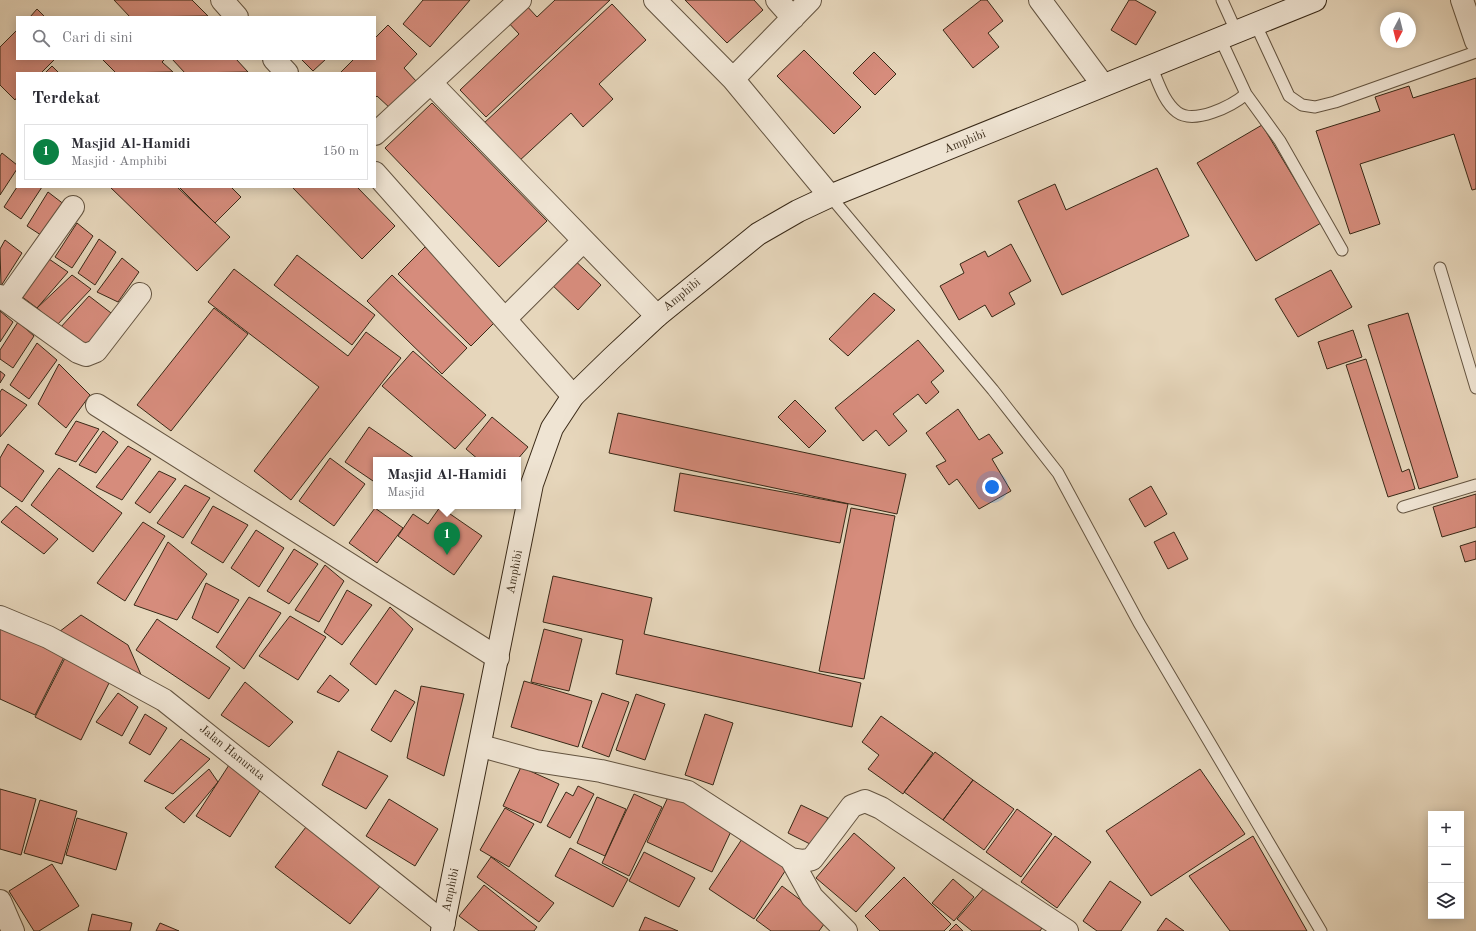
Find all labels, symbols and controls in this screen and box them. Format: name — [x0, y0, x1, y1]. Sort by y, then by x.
north arrow — [1380, 12, 1416, 48]
search box — [16, 16, 376, 60]
icon: search — [30, 27, 52, 49]
text: Cari di sini — [62, 31, 133, 46]
text: Terdekat — [32, 90, 100, 107]
street label: Amphibi — [942, 128, 988, 156]
text: Masjid Al-Hamidi — [71, 137, 190, 152]
text: 1 — [42, 145, 50, 158]
text: 150 m — [322, 145, 359, 158]
text: Masjid · Amphibi — [71, 155, 167, 168]
street label: Amphibi — [661, 276, 703, 314]
popup — [373, 457, 521, 509]
text: Masjid Al-Hamidi — [387, 468, 507, 483]
your location — [982, 477, 1002, 497]
text: Masjid — [387, 486, 425, 499]
pin: 1 — [434, 522, 460, 555]
street label: Amphibi — [505, 549, 525, 595]
street label: Jalan Hanurata — [197, 723, 267, 783]
map controls — [1428, 811, 1464, 919]
button: + — [1428, 811, 1464, 847]
button: − — [1428, 847, 1464, 883]
street label: Amphibi — [441, 867, 461, 913]
button: layers — [1428, 883, 1464, 919]

